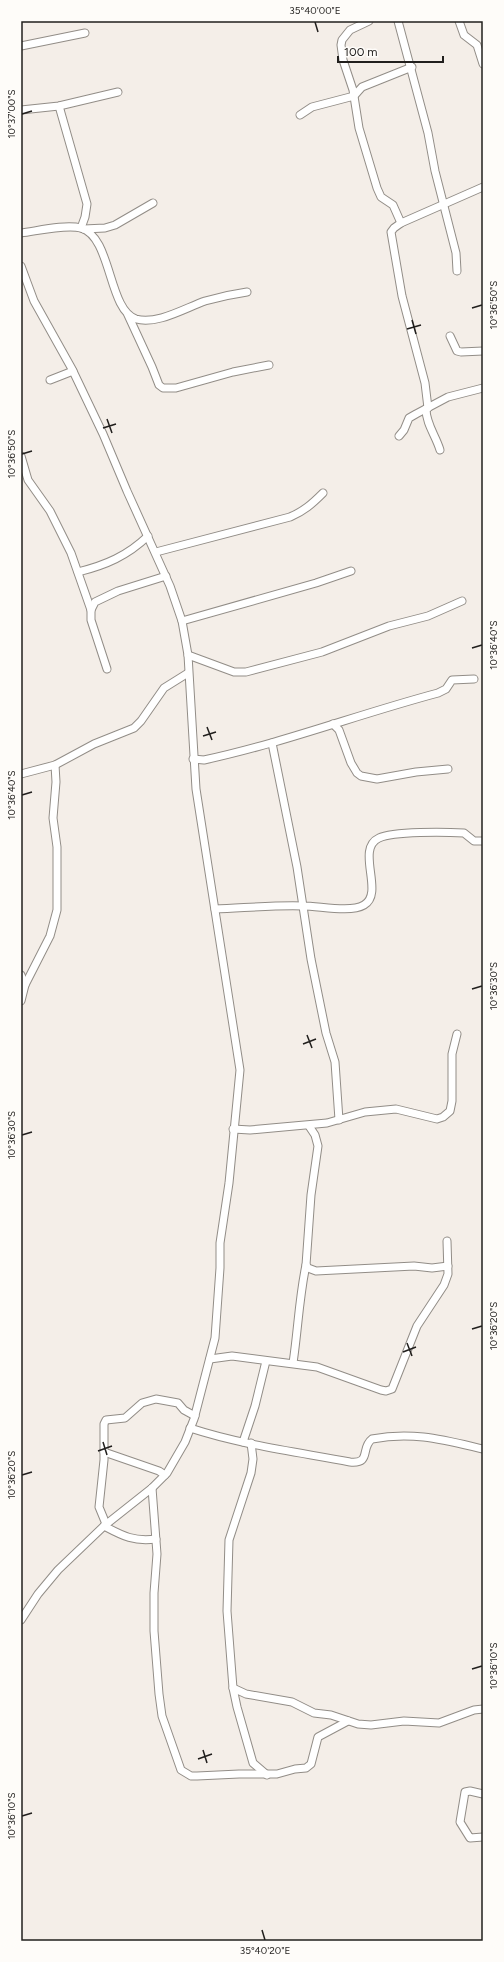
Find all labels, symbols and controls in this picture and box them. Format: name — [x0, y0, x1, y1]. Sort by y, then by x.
text: 35°40'00"E — [289, 4, 341, 17]
scale bar — [338, 38, 443, 64]
text: 100 m — [344, 45, 378, 59]
text: 10°37'00"S — [5, 89, 18, 139]
text: 10°36'50"S — [487, 281, 500, 329]
text: 10°36'50"S — [5, 430, 18, 478]
text: 10°36'40"S — [487, 620, 500, 670]
text: 10°36'40"S — [5, 770, 18, 820]
text: 10°36'30"S — [487, 962, 500, 1010]
text: 10°36'30"S — [5, 1111, 18, 1159]
text: 10°36'20"S — [487, 1302, 500, 1350]
text: 10°36'20"S — [5, 1451, 18, 1499]
text: 10°36'10"S — [487, 1642, 500, 1690]
text: 10°36'10"S — [5, 1792, 18, 1840]
text: 35°40'20"E — [240, 1944, 290, 1957]

